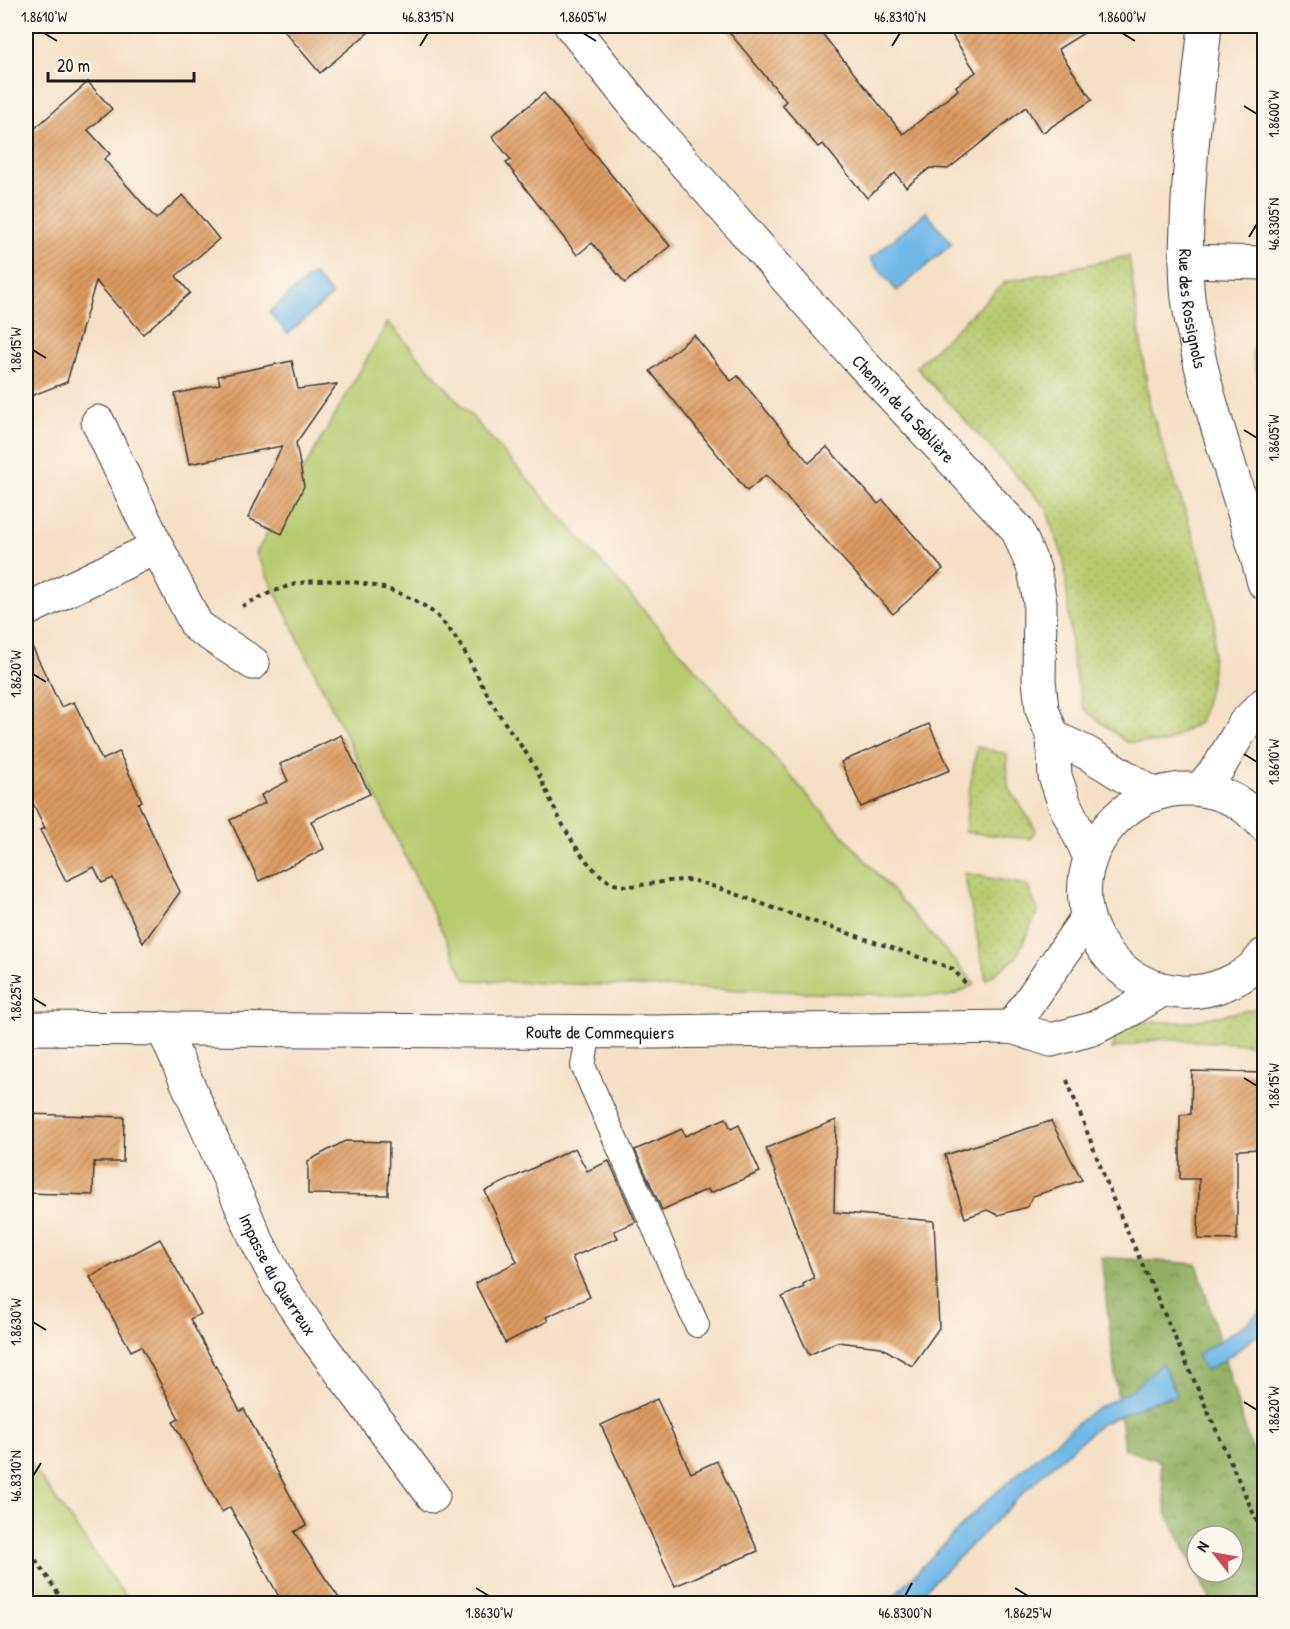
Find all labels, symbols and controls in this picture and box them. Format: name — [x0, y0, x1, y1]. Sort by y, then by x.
text: 1.8610°W — [21, 6, 68, 27]
text: 46.8315°N — [402, 6, 454, 27]
text: 1.8605°W — [560, 6, 607, 27]
text: 46.8310°N — [874, 6, 926, 27]
text: 1.8600°W — [1098, 6, 1146, 27]
scale bar — [48, 45, 194, 83]
text: 20 m — [57, 53, 90, 78]
text: 1.8600°W — [1263, 90, 1284, 138]
text: 46.8305°N — [1263, 198, 1284, 250]
street label: Rue des Rossignols — [1173, 249, 1214, 371]
text: 1.8615°W — [5, 326, 26, 373]
street label: Chemin de la Sablière — [847, 348, 961, 468]
text: 1.8605°W — [1263, 414, 1284, 461]
text: 1.8620°W — [5, 649, 26, 698]
text: 1.8610°W — [1263, 738, 1284, 785]
text: 1.8625°W — [5, 974, 26, 1022]
street label: Route de Commequiers — [526, 1019, 674, 1045]
text: 1.8615°W — [1263, 1062, 1284, 1109]
street label: Impasse du Querreux — [234, 1209, 323, 1340]
text: 1.8630°W — [5, 1298, 26, 1346]
text: 1.8620°W — [1263, 1385, 1284, 1434]
text: 46.8310°N — [5, 1450, 26, 1502]
north arrow — [1185, 1524, 1245, 1584]
text: N — [1191, 1537, 1214, 1556]
text: 1.8630°W — [465, 1602, 513, 1623]
text: 46.8300°N — [879, 1602, 931, 1623]
text: 1.8625°W — [1004, 1602, 1052, 1623]

